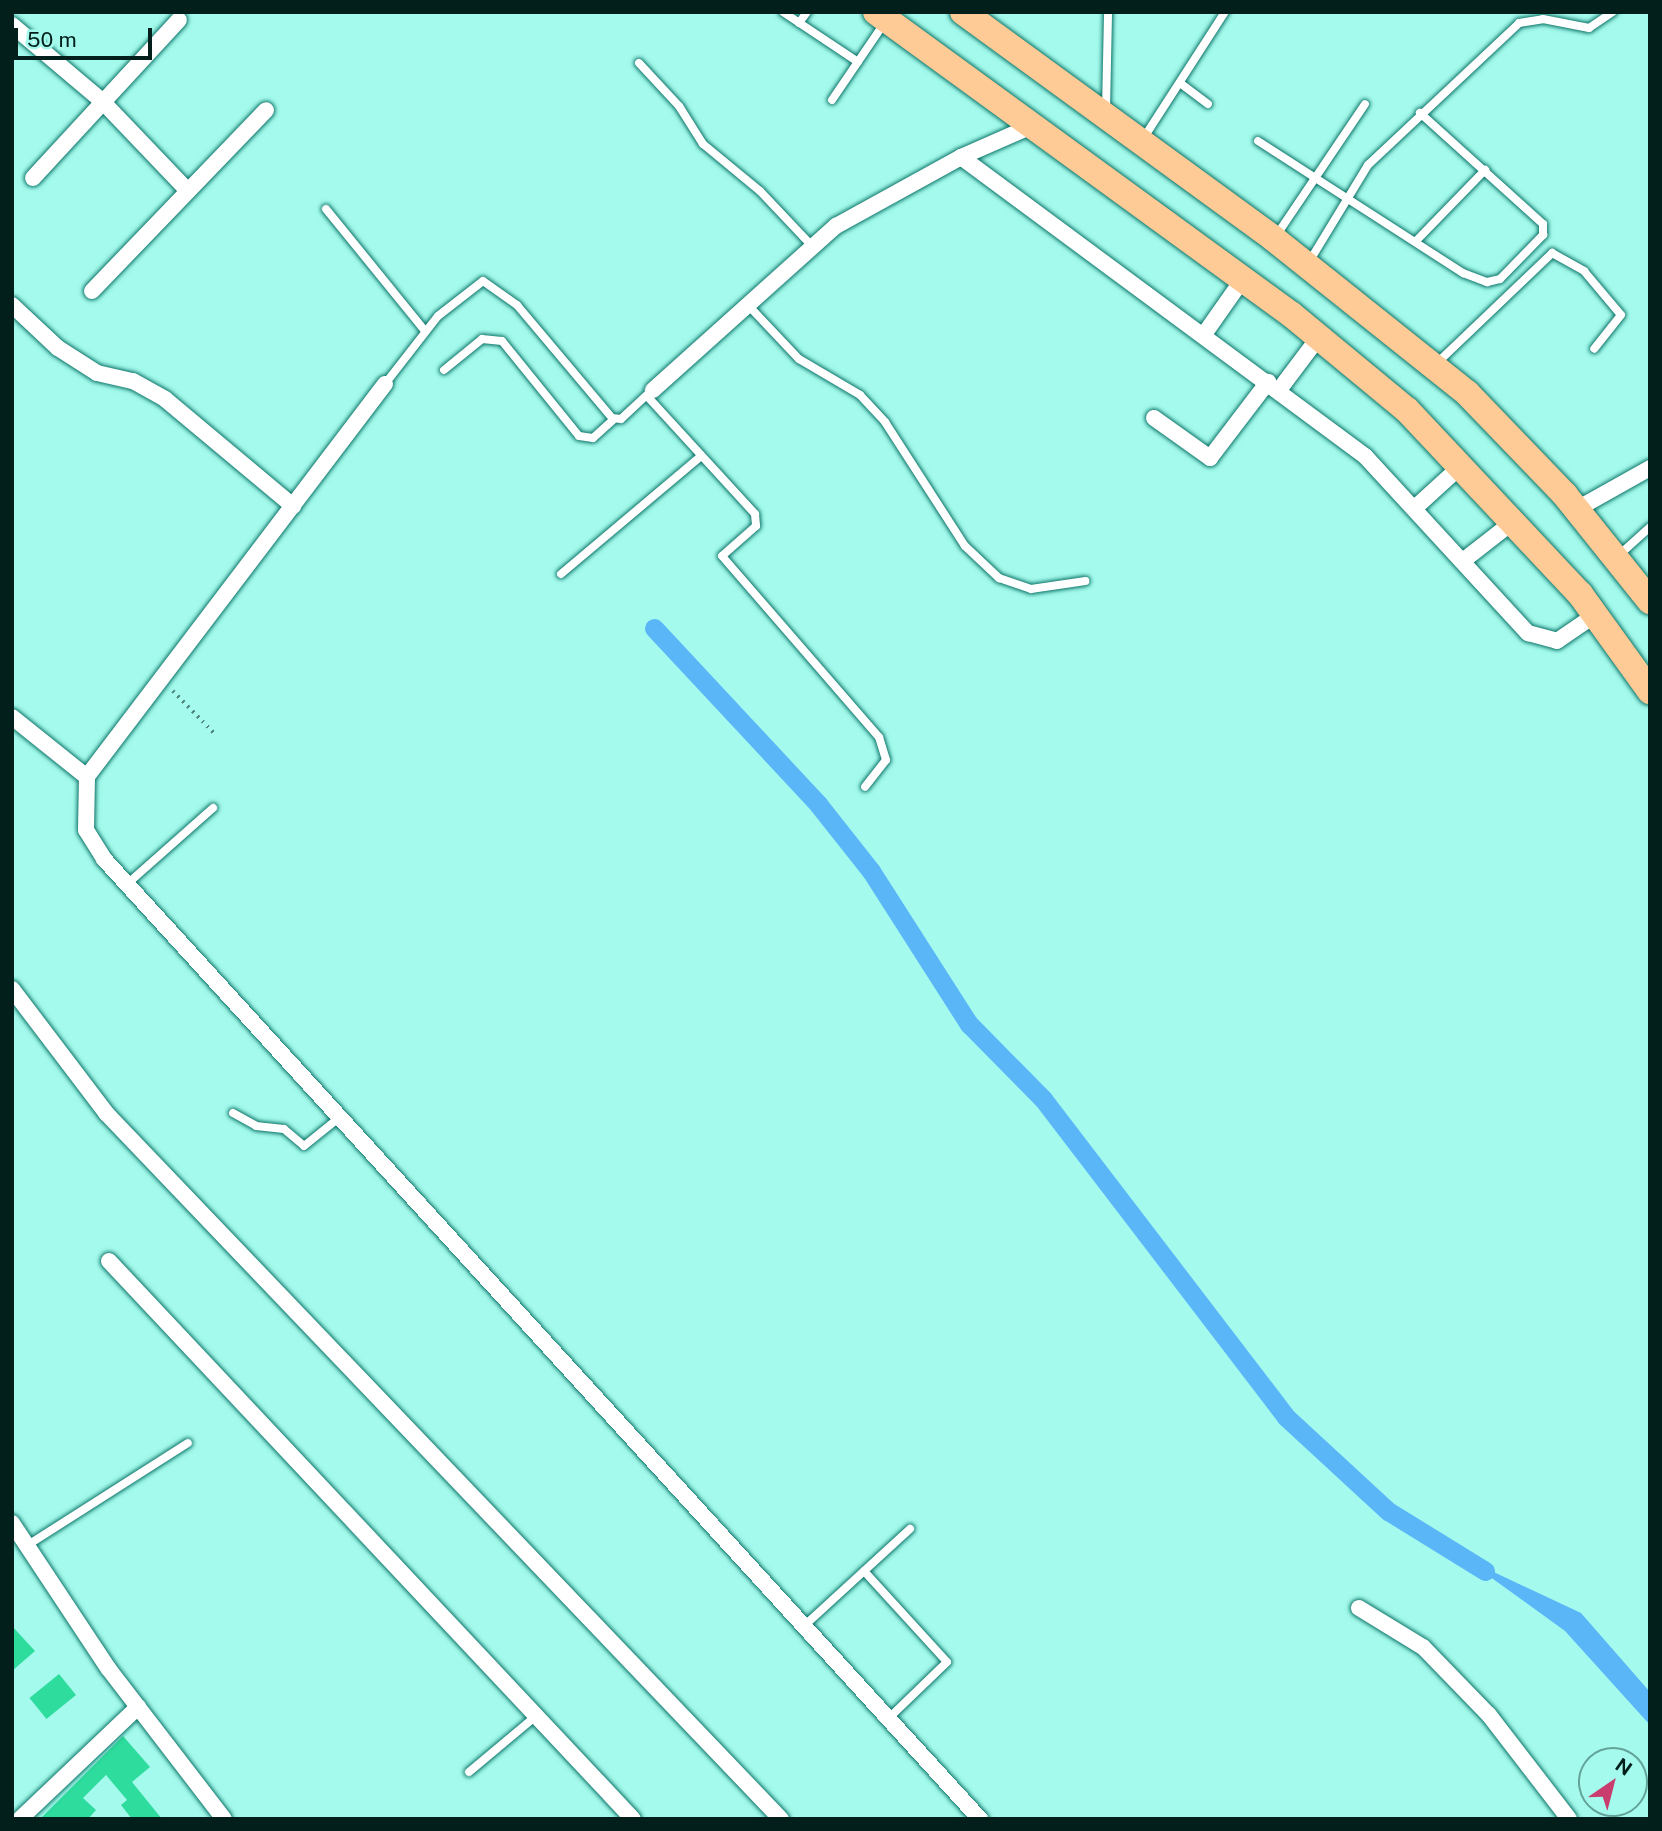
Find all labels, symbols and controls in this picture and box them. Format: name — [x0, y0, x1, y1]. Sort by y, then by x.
scale bar — [18, 14, 156, 58]
text: 50 m — [27, 27, 77, 52]
north arrow — [1578, 1747, 1648, 1817]
text: N — [1611, 1753, 1636, 1780]

